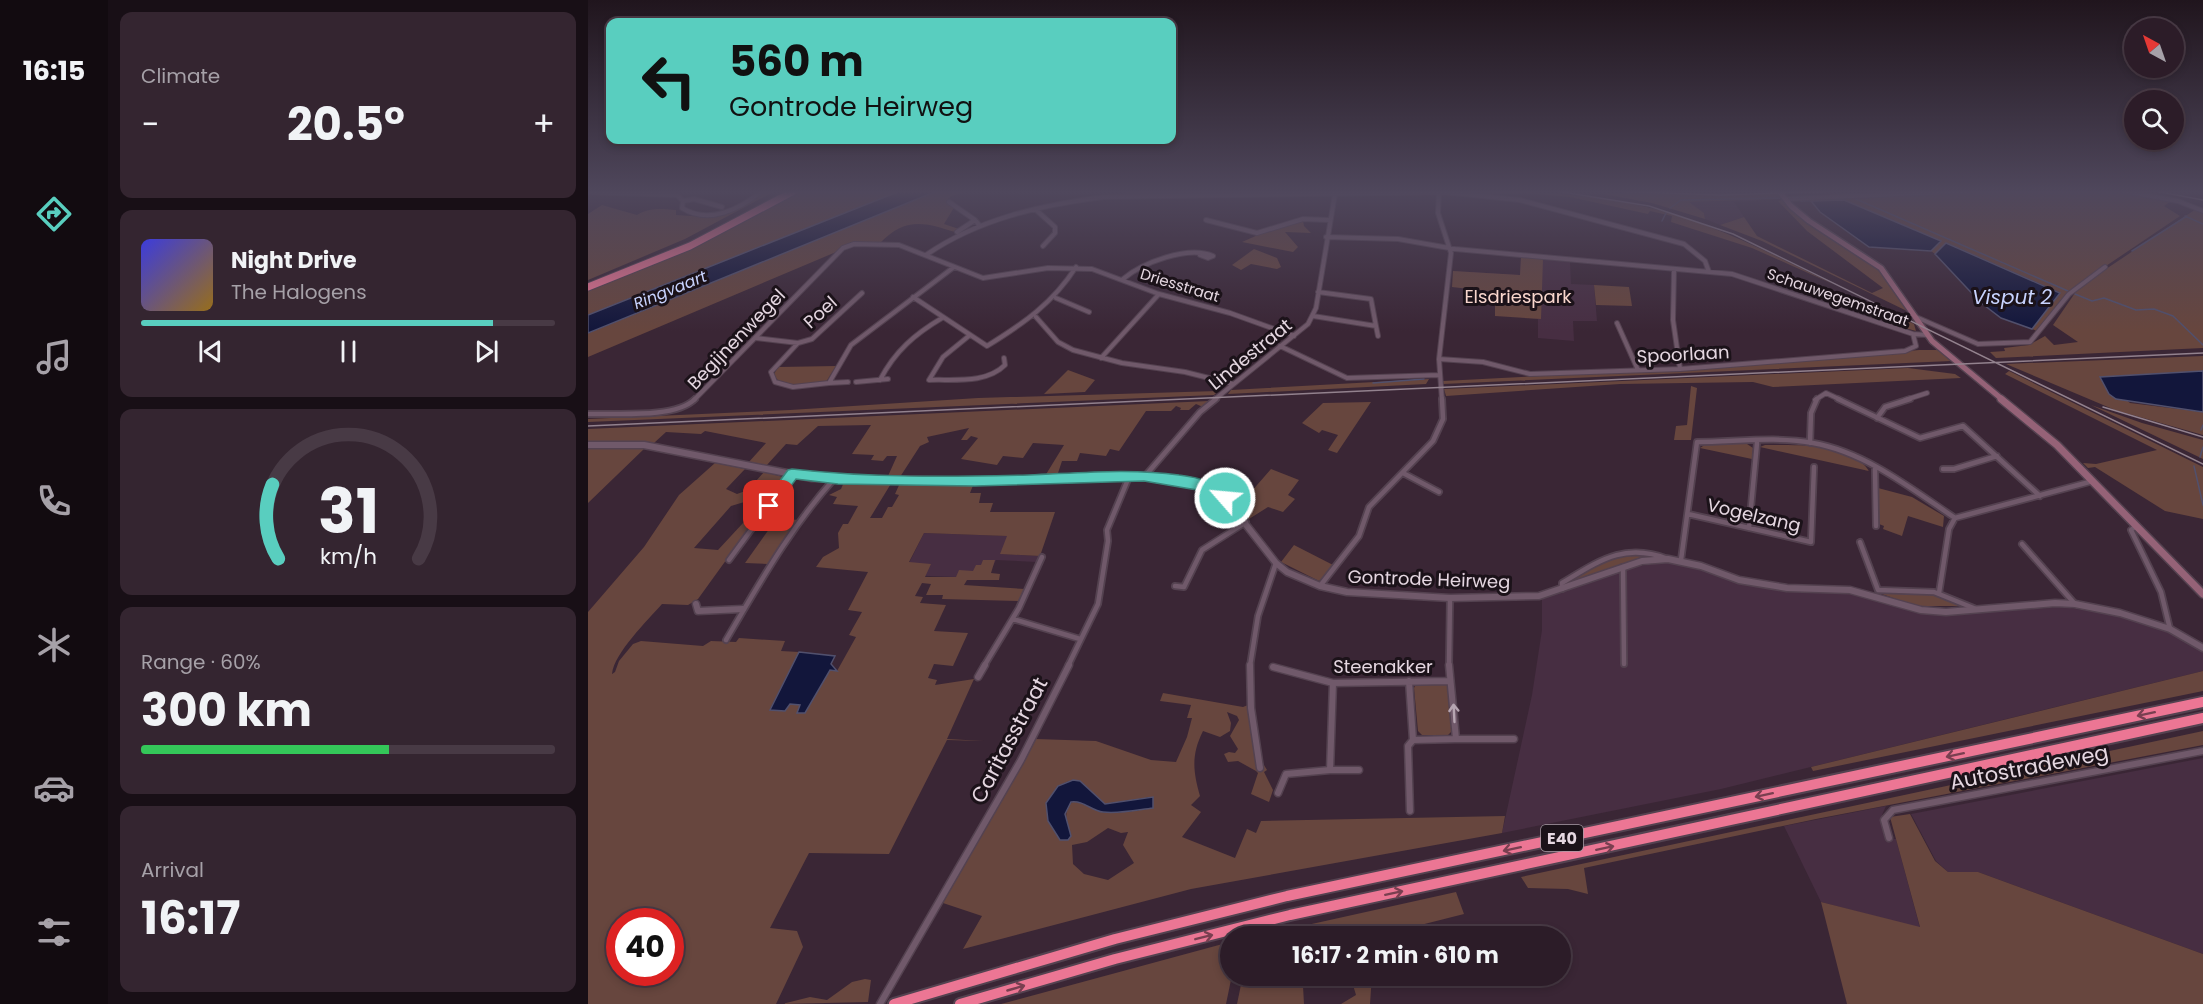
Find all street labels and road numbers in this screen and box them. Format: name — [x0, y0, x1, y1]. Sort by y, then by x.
street label: Driesstraat — [1138, 263, 1222, 307]
street label: Schauwegemstraat — [1764, 263, 1912, 331]
street label: Begijnenwegel — [681, 283, 791, 395]
street label: Poel — [798, 290, 842, 334]
street label: Lindestraat — [1203, 313, 1297, 395]
street label: Spoorlaan — [1636, 339, 1730, 369]
street label: Vogelzang — [1705, 492, 1803, 538]
street label: Gontrode Heirweg — [1347, 564, 1511, 594]
street label: Steenakker — [1333, 654, 1433, 679]
street label: Caritasstraat — [964, 672, 1054, 808]
street label: Autostradeweg — [1947, 737, 2111, 797]
road number: E40 — [1541, 825, 1583, 851]

